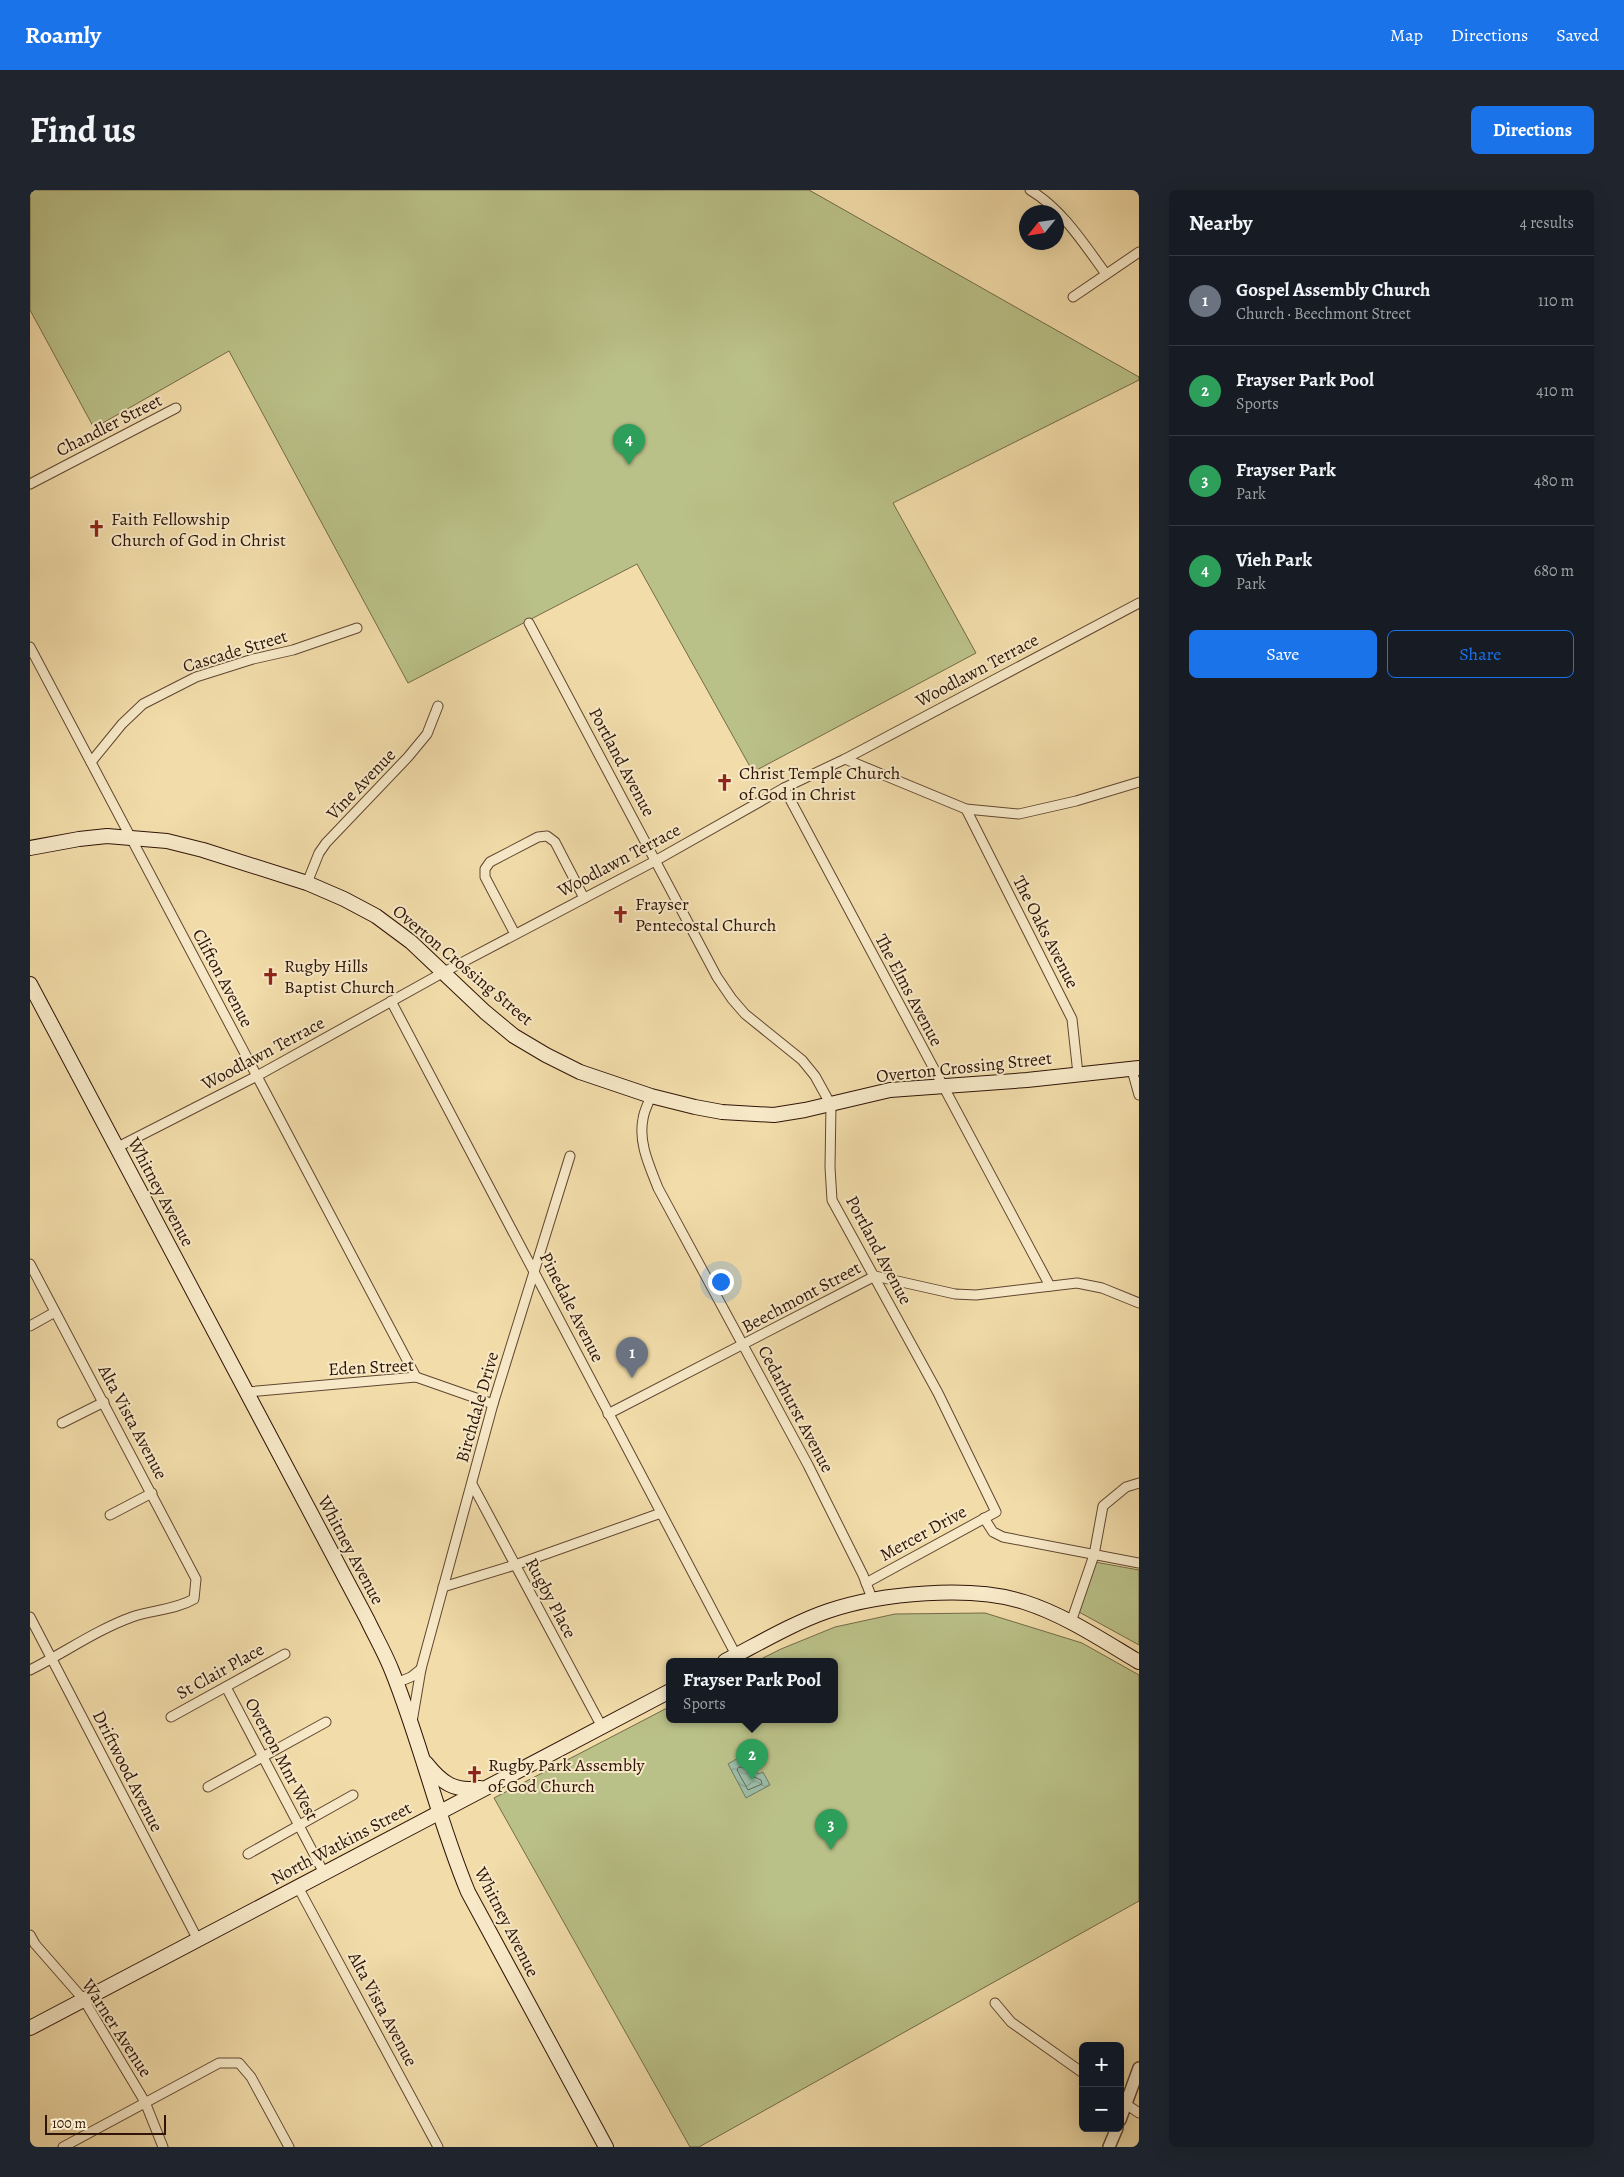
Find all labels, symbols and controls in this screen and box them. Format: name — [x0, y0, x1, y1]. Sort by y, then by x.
text: Roamly — [25, 19, 101, 51]
text: Map — [1390, 23, 1423, 47]
text: Directions — [1451, 23, 1528, 47]
text: Saved — [1556, 23, 1599, 47]
text: Find us — [30, 106, 136, 154]
button: Directions — [1471, 106, 1594, 154]
north arrow — [1019, 205, 1064, 250]
text: Nearby — [1189, 209, 1252, 237]
text: 4 results — [1520, 212, 1574, 234]
text: Gospel Assembly Church — [1236, 277, 1430, 303]
text: 1 — [1202, 290, 1208, 312]
text: 110 m — [1538, 290, 1574, 312]
text: Church · Beechmont Street — [1236, 303, 1411, 325]
text: Frayser Park Pool — [1236, 367, 1374, 393]
text: 2 — [1201, 380, 1209, 402]
text: 410 m — [1536, 380, 1574, 402]
street label: Chandler Street — [52, 388, 166, 462]
text: Sports — [1236, 393, 1279, 415]
pin: 4 — [613, 424, 645, 465]
text: Frayser Park — [1236, 457, 1336, 483]
text: 3 — [1202, 470, 1208, 492]
text: 480 m — [1534, 470, 1574, 492]
text: Park — [1236, 483, 1266, 505]
place label: Faith Fellowship Church of God in Christ — [111, 507, 286, 552]
church icon: Faith Fellowship Church of God in Christ — [87, 519, 107, 539]
text: Vieh Park — [1236, 547, 1312, 573]
text: 4 — [1201, 560, 1209, 582]
text: 680 m — [1534, 560, 1574, 582]
text: Park — [1236, 573, 1266, 595]
street label: Cascade Street — [180, 624, 290, 678]
street label: Woodlawn Terrace — [911, 628, 1043, 713]
button: Save — [1189, 630, 1377, 678]
button: Share — [1387, 630, 1574, 678]
street label: Portland Avenue — [583, 703, 661, 821]
street label: Vine Avenue — [320, 743, 401, 826]
place label: Christ Temple Church of God in Christ — [739, 761, 901, 806]
church icon: Christ Temple Church of God in Christ — [715, 773, 735, 793]
street label: Woodlawn Terrace — [553, 818, 685, 903]
street label: The Oaks Avenue — [1007, 871, 1085, 993]
place label: Frayser Pentecostal Church — [635, 892, 777, 937]
street label: Overton Crossing Street — [388, 899, 538, 1031]
church icon: Frayser Pentecostal Church — [611, 904, 631, 924]
street label: Clifton Avenue — [187, 924, 259, 1032]
street label: The Elms Avenue — [869, 930, 949, 1050]
place label: Rugby Hills Baptist Church — [284, 954, 395, 999]
church icon: Rugby Hills Baptist Church — [260, 966, 280, 986]
street label: Woodlawn Terrace — [197, 1011, 329, 1096]
street label: Overton Crossing Street — [875, 1046, 1053, 1088]
street label: Whitney Avenue — [122, 1132, 200, 1251]
street label: Portland Avenue — [840, 1191, 918, 1309]
street label: Pinedale Avenue — [534, 1248, 610, 1366]
street label: Beechmont Street — [737, 1256, 865, 1338]
your location — [708, 1269, 734, 1295]
pin: 1 — [616, 1337, 648, 1378]
street label: Cedarhurst Avenue — [752, 1341, 840, 1477]
street label: Birchdale Drive — [450, 1349, 504, 1465]
street label: Eden Street — [328, 1353, 414, 1381]
street label: Alta Vista Avenue — [92, 1360, 173, 1483]
street label: Whitney Avenue — [312, 1490, 390, 1609]
street label: Mercer Drive — [875, 1499, 971, 1567]
street label: Rugby Place — [520, 1554, 582, 1642]
street label: St Clair Place — [172, 1637, 268, 1705]
popup — [666, 1658, 838, 1723]
text: Frayser Park Pool — [683, 1667, 821, 1693]
street label: Overton Mnr West — [240, 1693, 324, 1825]
text: Sports — [683, 1693, 726, 1715]
street label: Driftwood Avenue — [87, 1706, 169, 1836]
pin: 2 — [736, 1739, 768, 1780]
place label: Rugby Park Assembly of God Church — [488, 1753, 646, 1798]
church icon: Rugby Park Assembly of God Church — [464, 1765, 484, 1785]
street label: North Watkins Street — [266, 1796, 416, 1890]
pin: 3 — [815, 1809, 847, 1850]
street label: Whitney Avenue — [469, 1862, 545, 1981]
street label: Alta Vista Avenue — [342, 1947, 423, 2070]
street label: Warner Avenue — [76, 1973, 158, 2082]
map controls — [1079, 2042, 1124, 2132]
button: + — [1079, 2042, 1124, 2087]
button: − — [1079, 2087, 1124, 2132]
scale bar — [45, 2112, 166, 2135]
text: 100 m — [52, 2114, 86, 2133]

